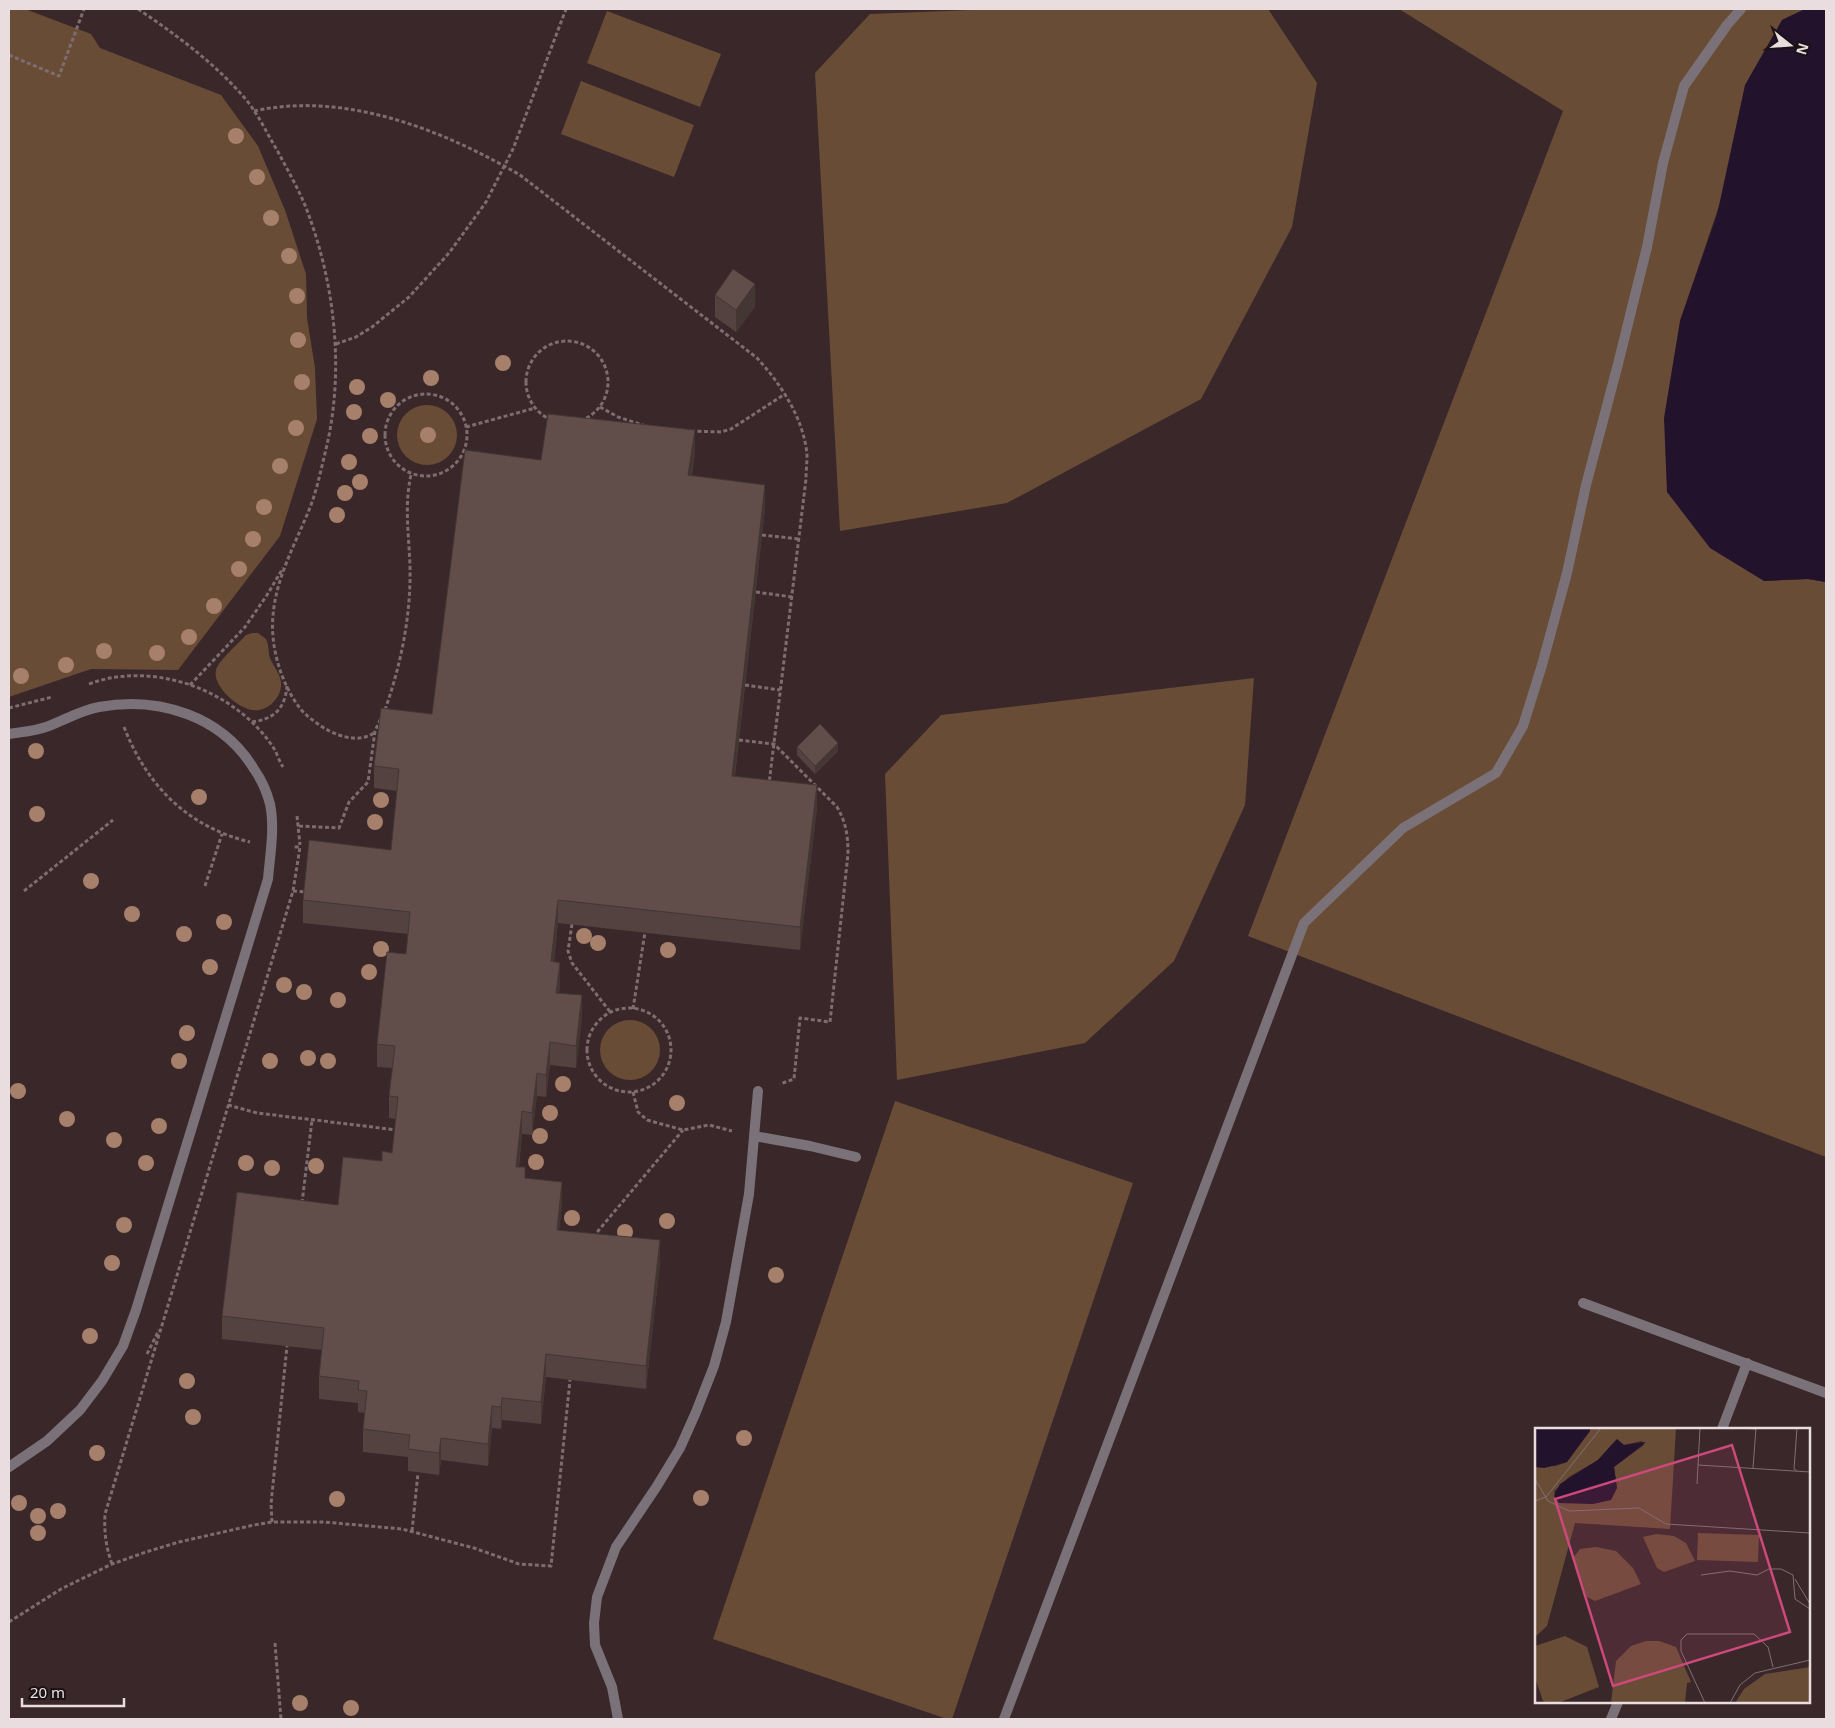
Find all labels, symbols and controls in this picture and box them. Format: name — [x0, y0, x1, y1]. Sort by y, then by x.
north arrow — [1765, 20, 1815, 70]
text: N — [1792, 41, 1814, 57]
inset map — [1535, 1428, 1810, 1703]
scale bar — [22, 1676, 125, 1708]
text: 20 m — [30, 1682, 65, 1702]

